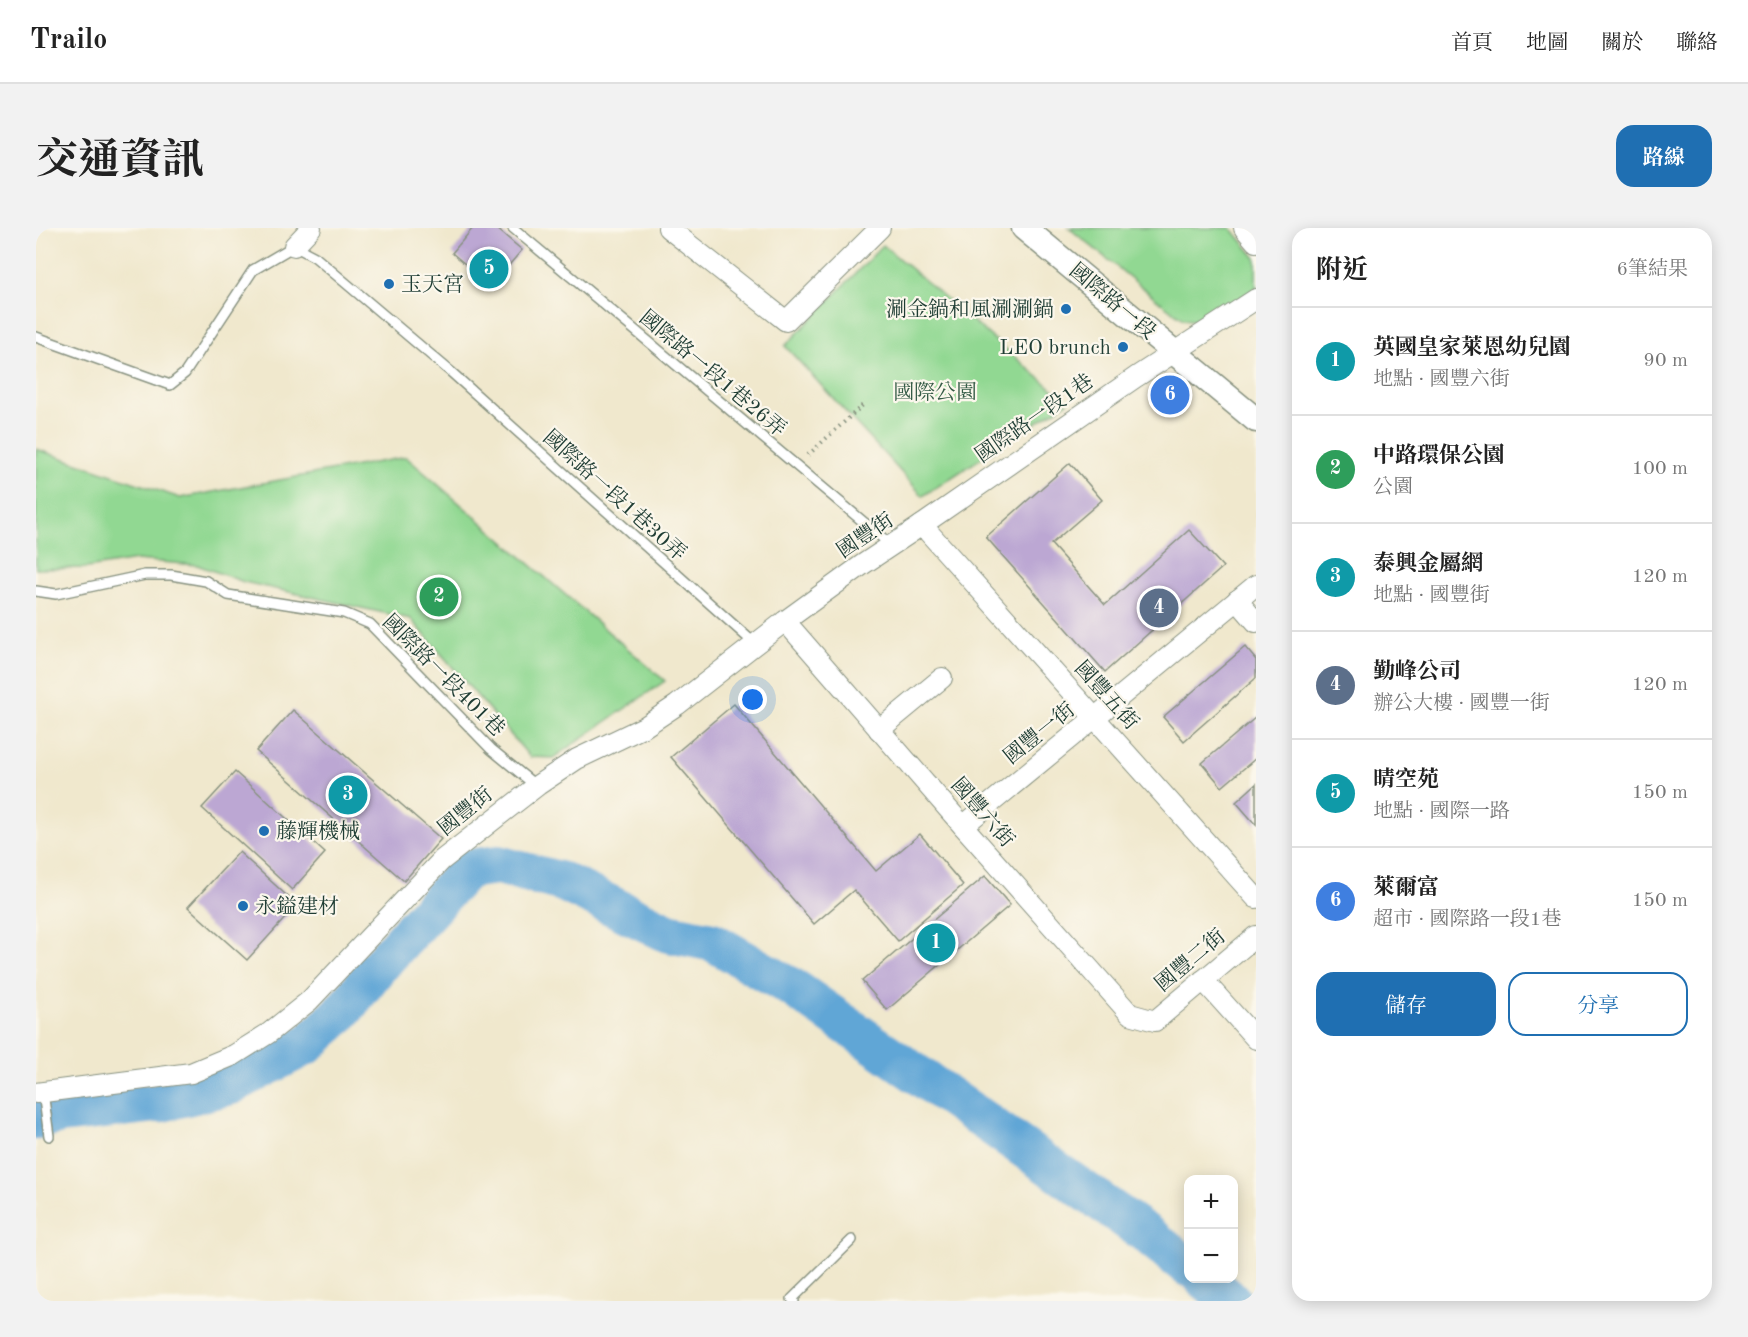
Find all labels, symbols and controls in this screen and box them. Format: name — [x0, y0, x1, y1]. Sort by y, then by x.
text: Trailo — [30, 27, 107, 55]
text: 首頁 — [1451, 33, 1493, 54]
text: 地圖 — [1526, 33, 1568, 54]
text: 關於 — [1601, 33, 1643, 54]
text: 聯絡 — [1676, 33, 1718, 54]
button: 路線 — [1616, 125, 1712, 187]
text: 交通資訊 — [36, 141, 204, 183]
pin: 5 — [470, 246, 508, 291]
text: 附近 — [1316, 258, 1368, 284]
street label: 國際路一段 — [1065, 259, 1160, 344]
text: 6筆結果 — [1616, 260, 1688, 280]
place label: 玉天宮 — [401, 273, 464, 296]
marker: 玉天宮 — [382, 277, 396, 291]
place label: 涮金鍋和風涮涮鍋 — [886, 298, 1054, 321]
marker: 涮金鍋和風涮涮鍋 — [1059, 302, 1073, 316]
street label: 國際路一段1巷26弄 — [635, 306, 790, 441]
text: 英國皇家萊恩幼兒園 — [1373, 337, 1571, 359]
place label: LEO brunch — [999, 338, 1111, 359]
marker: LEO brunch — [1116, 340, 1130, 354]
text: 1 — [1330, 351, 1341, 371]
text: 90 m — [1643, 351, 1688, 371]
street label: 國際路一段1巷 — [971, 369, 1097, 467]
text: 地點 · 國豐六街 — [1373, 370, 1510, 390]
pin: 6 — [1150, 372, 1190, 418]
park label: 國際公園 — [893, 380, 977, 404]
street label: 國際路一段1巷30弄 — [539, 425, 691, 565]
text: 中路環保公園 — [1373, 445, 1505, 467]
text: 2 — [1330, 459, 1341, 479]
text: 100 m — [1632, 459, 1688, 479]
text: 公園 — [1373, 478, 1413, 498]
street label: 國豐街 — [833, 508, 898, 563]
text: 泰興金屬網 — [1373, 553, 1483, 575]
text: 3 — [1330, 567, 1341, 587]
text: 120 m — [1632, 567, 1688, 587]
pin: 2 — [420, 574, 458, 620]
pin: 4 — [1140, 586, 1178, 631]
text: 地點 · 國豐街 — [1373, 586, 1490, 606]
street label: 國際路一段401巷 — [378, 610, 509, 741]
street label: 國豐五街 — [1070, 656, 1143, 734]
text: 勤峰公司 — [1373, 661, 1461, 683]
text: 4 — [1330, 675, 1341, 695]
text: 120 m — [1632, 675, 1688, 695]
your location — [738, 685, 767, 714]
text: 辦公大樓 · 國豐一街 — [1373, 694, 1550, 714]
street label: 國豐一街 — [999, 698, 1079, 769]
text: 晴空苑 — [1373, 769, 1439, 791]
pin: 3 — [328, 772, 368, 818]
street label: 國豐六街 — [946, 773, 1019, 852]
street label: 國豐街 — [434, 783, 497, 840]
text: 5 — [1330, 783, 1341, 803]
text: 150 m — [1632, 783, 1688, 803]
text: 地點 · 國際一路 — [1373, 802, 1510, 822]
place label: 藤輝機械 — [276, 820, 360, 843]
marker: 藤輝機械 — [257, 824, 271, 838]
text: 萊爾富 — [1373, 877, 1439, 899]
text: 6 — [1330, 891, 1341, 911]
text: 150 m — [1632, 891, 1688, 911]
place label: 永鎰建材 — [255, 895, 339, 918]
marker: 永鎰建材 — [236, 899, 250, 913]
text: 超市 · 國際路一段1巷 — [1373, 910, 1561, 930]
pin: 1 — [916, 920, 956, 966]
street label: 國豐二街 — [1151, 925, 1230, 996]
button: 儲存 — [1316, 972, 1496, 1036]
button: 分享 — [1508, 972, 1688, 1036]
map controls — [1184, 1175, 1238, 1283]
button: + — [1184, 1175, 1238, 1229]
button: − — [1184, 1229, 1238, 1283]

